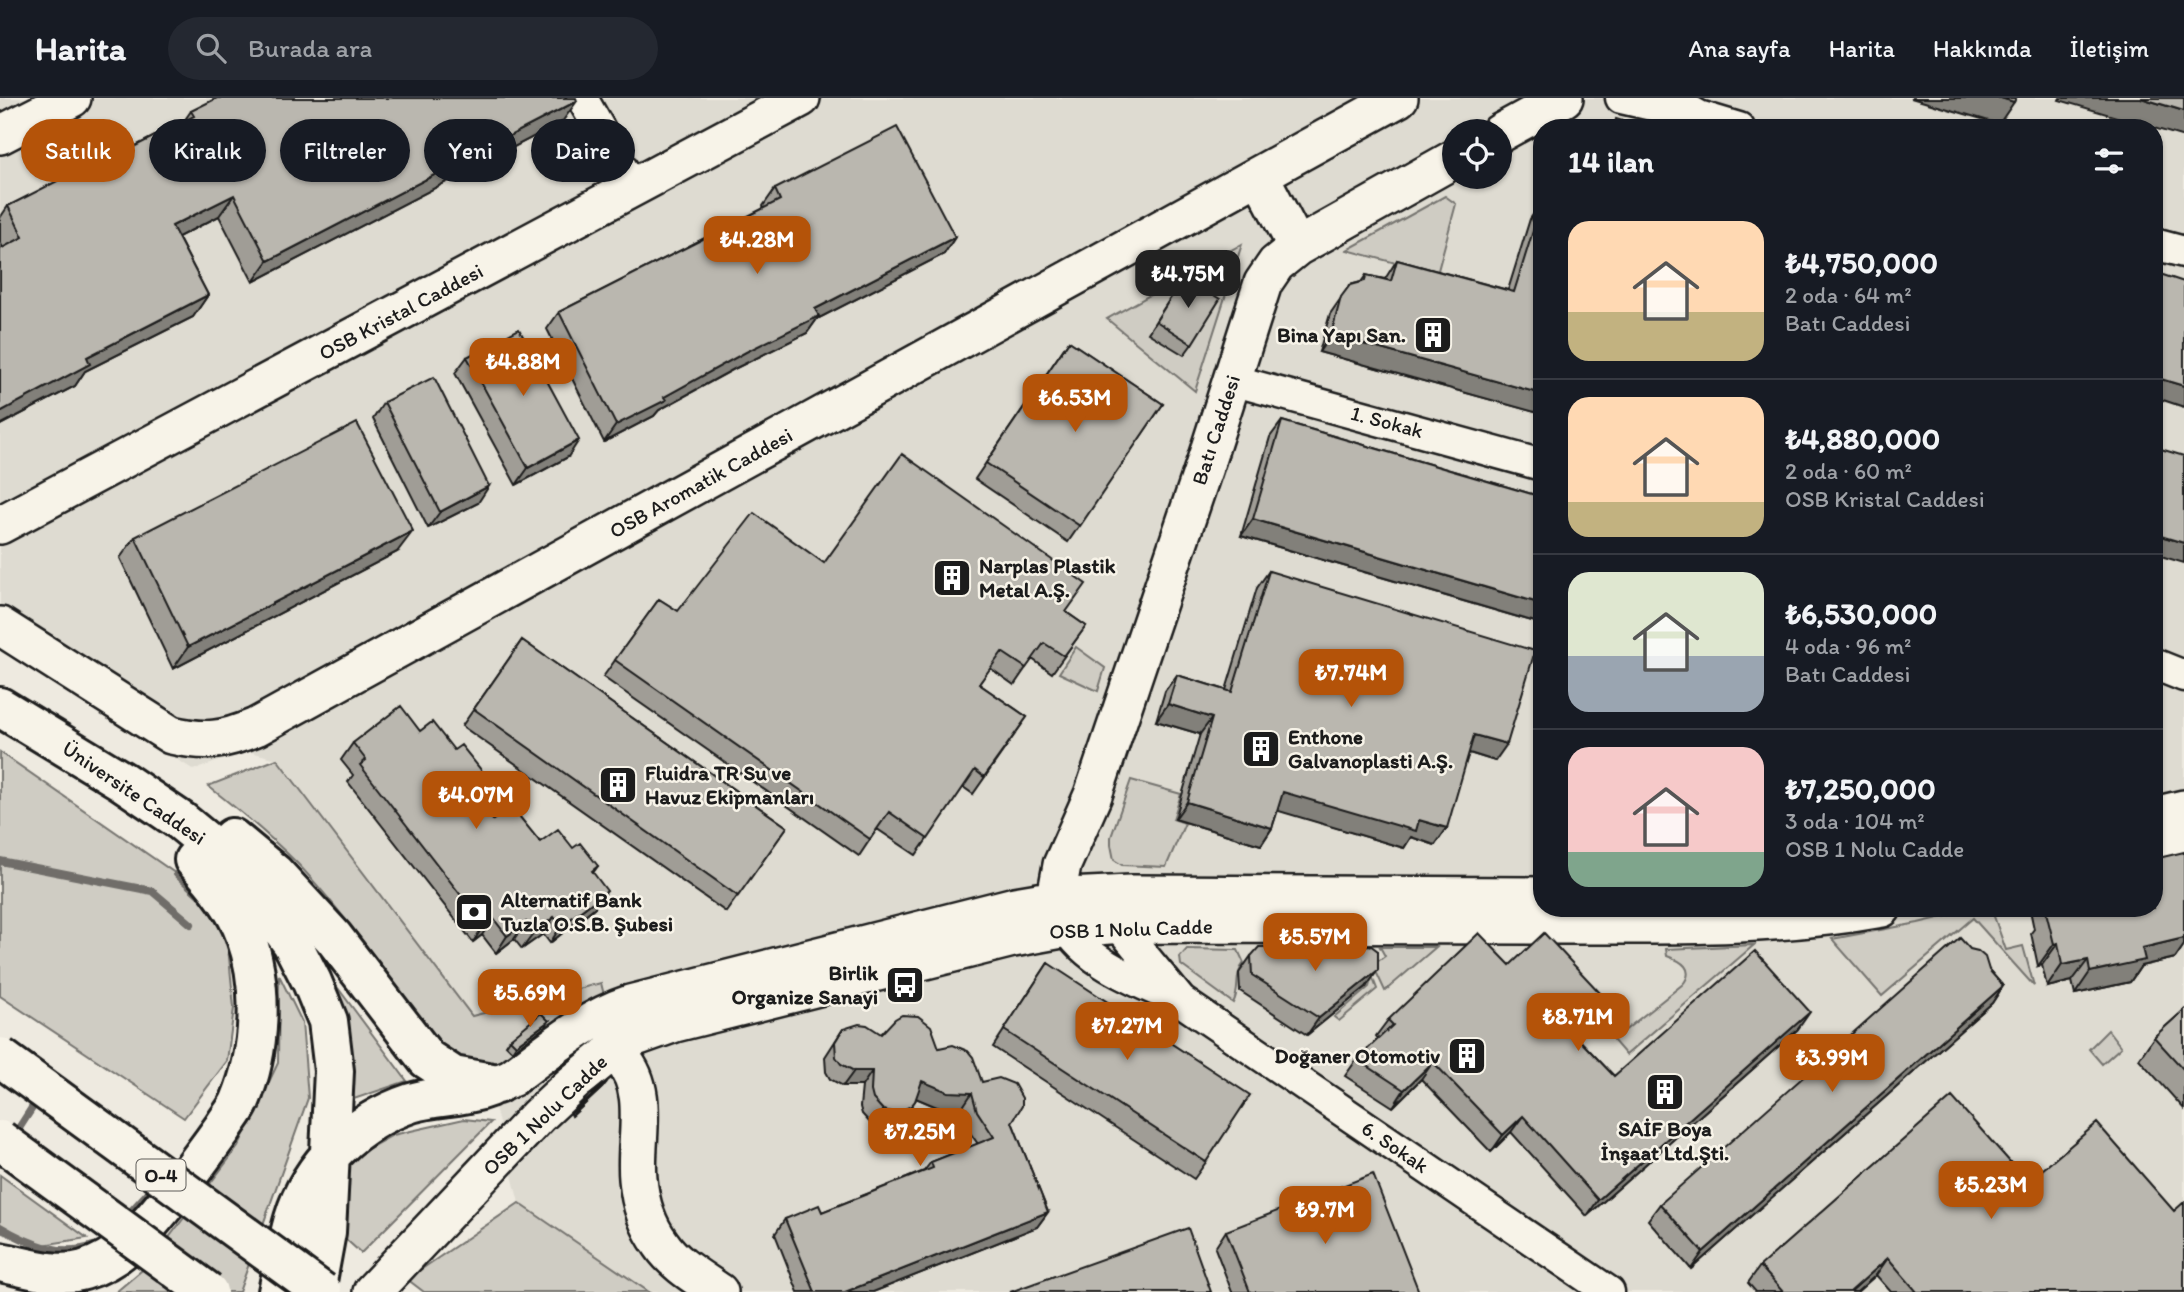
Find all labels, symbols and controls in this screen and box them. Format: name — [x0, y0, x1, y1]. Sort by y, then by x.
search box — [168, 17, 658, 80]
text: Harita — [35, 29, 126, 68]
icon: search — [192, 29, 230, 67]
text: Burada ara — [248, 32, 372, 64]
text: Ana sayfa — [1688, 34, 1791, 63]
text: Harita — [1829, 34, 1895, 63]
text: Hakkında — [1933, 34, 2032, 63]
text: İletişim — [2070, 34, 2149, 63]
chip: Satılık — [21, 119, 135, 182]
chip: Kiralık — [149, 119, 266, 182]
chip: Filtreler — [280, 119, 410, 182]
chip: Yeni — [424, 119, 517, 182]
chip: Daire — [531, 119, 635, 182]
map controls — [1442, 119, 1512, 189]
button: locate — [1442, 119, 1512, 189]
icon: filters — [2090, 142, 2128, 180]
text: 14 ilan — [1568, 143, 1654, 180]
pin: ₺4.28M — [700, 216, 814, 276]
text: ₺4.28M — [720, 225, 794, 253]
text: ₺4,750,000 — [1785, 244, 1938, 281]
icon: home — [1624, 249, 1708, 333]
pin: ₺4.75M — [1131, 250, 1245, 310]
street label: OSB Kristal Caddesi — [314, 258, 487, 365]
text: ₺4.75M — [1151, 259, 1225, 287]
text: 2 oda · 64 m² — [1785, 281, 1912, 309]
text: Batı Caddesi — [1785, 309, 1910, 337]
building icon: Bina Yapı San. — [1412, 314, 1454, 356]
place label: Bina Yapı San. — [1277, 322, 1406, 348]
pin: ₺4.88M — [466, 338, 580, 398]
text: ₺4.88M — [485, 347, 561, 375]
street label: Batı Caddesi — [1186, 372, 1245, 488]
pin: ₺6.53M — [1018, 374, 1132, 434]
text: ₺6.53M — [1039, 383, 1111, 411]
street label: 1. Sokak — [1348, 400, 1426, 443]
text: ₺4,880,000 — [1785, 420, 1940, 457]
street label: OSB Aromatik Caddesi — [605, 422, 797, 543]
icon: home — [1624, 425, 1708, 509]
text: 2 oda · 60 m² — [1785, 457, 1912, 485]
text: OSB Kristal Caddesi — [1785, 485, 1985, 513]
place label: Narplas Plastik Metal A.Ş. — [979, 553, 1116, 603]
building icon: Narplas Plastik Metal A.Ş. — [931, 557, 973, 599]
text: ₺6,530,000 — [1785, 595, 1937, 632]
icon: home — [1624, 600, 1708, 684]
text: 4 oda · 96 m² — [1785, 632, 1912, 660]
pin: ₺7.74M — [1294, 650, 1408, 709]
text: ₺7.74M — [1315, 658, 1387, 686]
text: Batı Caddesi — [1785, 660, 1910, 688]
place label: Enthone Galvanoplasti A.Ş. — [1288, 724, 1453, 774]
building icon: Enthone Galvanoplasti A.Ş. — [1240, 728, 1282, 770]
street label: Üniversite Caddesi — [58, 735, 211, 850]
place label: Fluidra TR Su ve Havuz Ekipmanları — [645, 760, 814, 810]
building icon: Fluidra TR Su ve Havuz Ekipmanları — [597, 764, 639, 806]
text: ₺7,250,000 — [1785, 770, 1936, 807]
pin: ₺4.07M — [419, 772, 533, 831]
icon: home — [1624, 775, 1708, 859]
text: ₺4.07M — [438, 780, 514, 808]
text: 3 oda · 104 m² — [1785, 807, 1925, 835]
text: OSB 1 Nolu Cadde — [1785, 835, 1964, 863]
place label: Alternatif Bank Tuzla O.S.B. Şubesi — [500, 887, 673, 937]
bank icon: Alternatif Bank Tuzla O.S.B. Şubesi — [453, 891, 495, 933]
street label: OSB 1 Nolu Cadde — [1049, 913, 1213, 944]
pin: ₺5.57M — [1258, 914, 1372, 973]
text: ₺5.57M — [1279, 922, 1351, 950]
place label: Birlik Organize Sanayi — [731, 960, 879, 1010]
bus stop icon: Birlik Organize Sanayi — [884, 964, 926, 1006]
pin: ₺5.69M — [473, 970, 587, 1029]
text: ₺5.69M — [494, 978, 566, 1006]
pin: ₺8.71M — [1521, 993, 1635, 1053]
pin: ₺7.27M — [1070, 1002, 1184, 1062]
text: ₺8.71M — [1543, 1002, 1613, 1030]
text: ₺7.27M — [1091, 1011, 1163, 1039]
pin: ₺3.99M — [1775, 1034, 1889, 1094]
building icon: Doğaner Otomotiv — [1446, 1035, 1488, 1077]
place label: Doğaner Otomotiv — [1274, 1043, 1440, 1069]
text: ₺3.99M — [1796, 1043, 1868, 1071]
street label: OSB 1 Nolu Cadde — [477, 1049, 612, 1180]
building icon: SAİF Boya İnşaat Ltd.Şti. — [1644, 1071, 1686, 1113]
pin: ₺7.25M — [863, 1108, 977, 1168]
street label: 6. Sokak — [1357, 1115, 1434, 1178]
place label: SAİF Boya İnşaat Ltd.Şti. — [1601, 1116, 1729, 1166]
text: ₺7.25M — [884, 1117, 956, 1145]
road number: O-4 — [136, 1160, 186, 1190]
pin: ₺5.23M — [1934, 1162, 2048, 1221]
text: ₺5.23M — [1955, 1170, 2027, 1198]
pin: ₺9.7M — [1276, 1186, 1374, 1246]
text: ₺9.7M — [1295, 1195, 1355, 1223]

